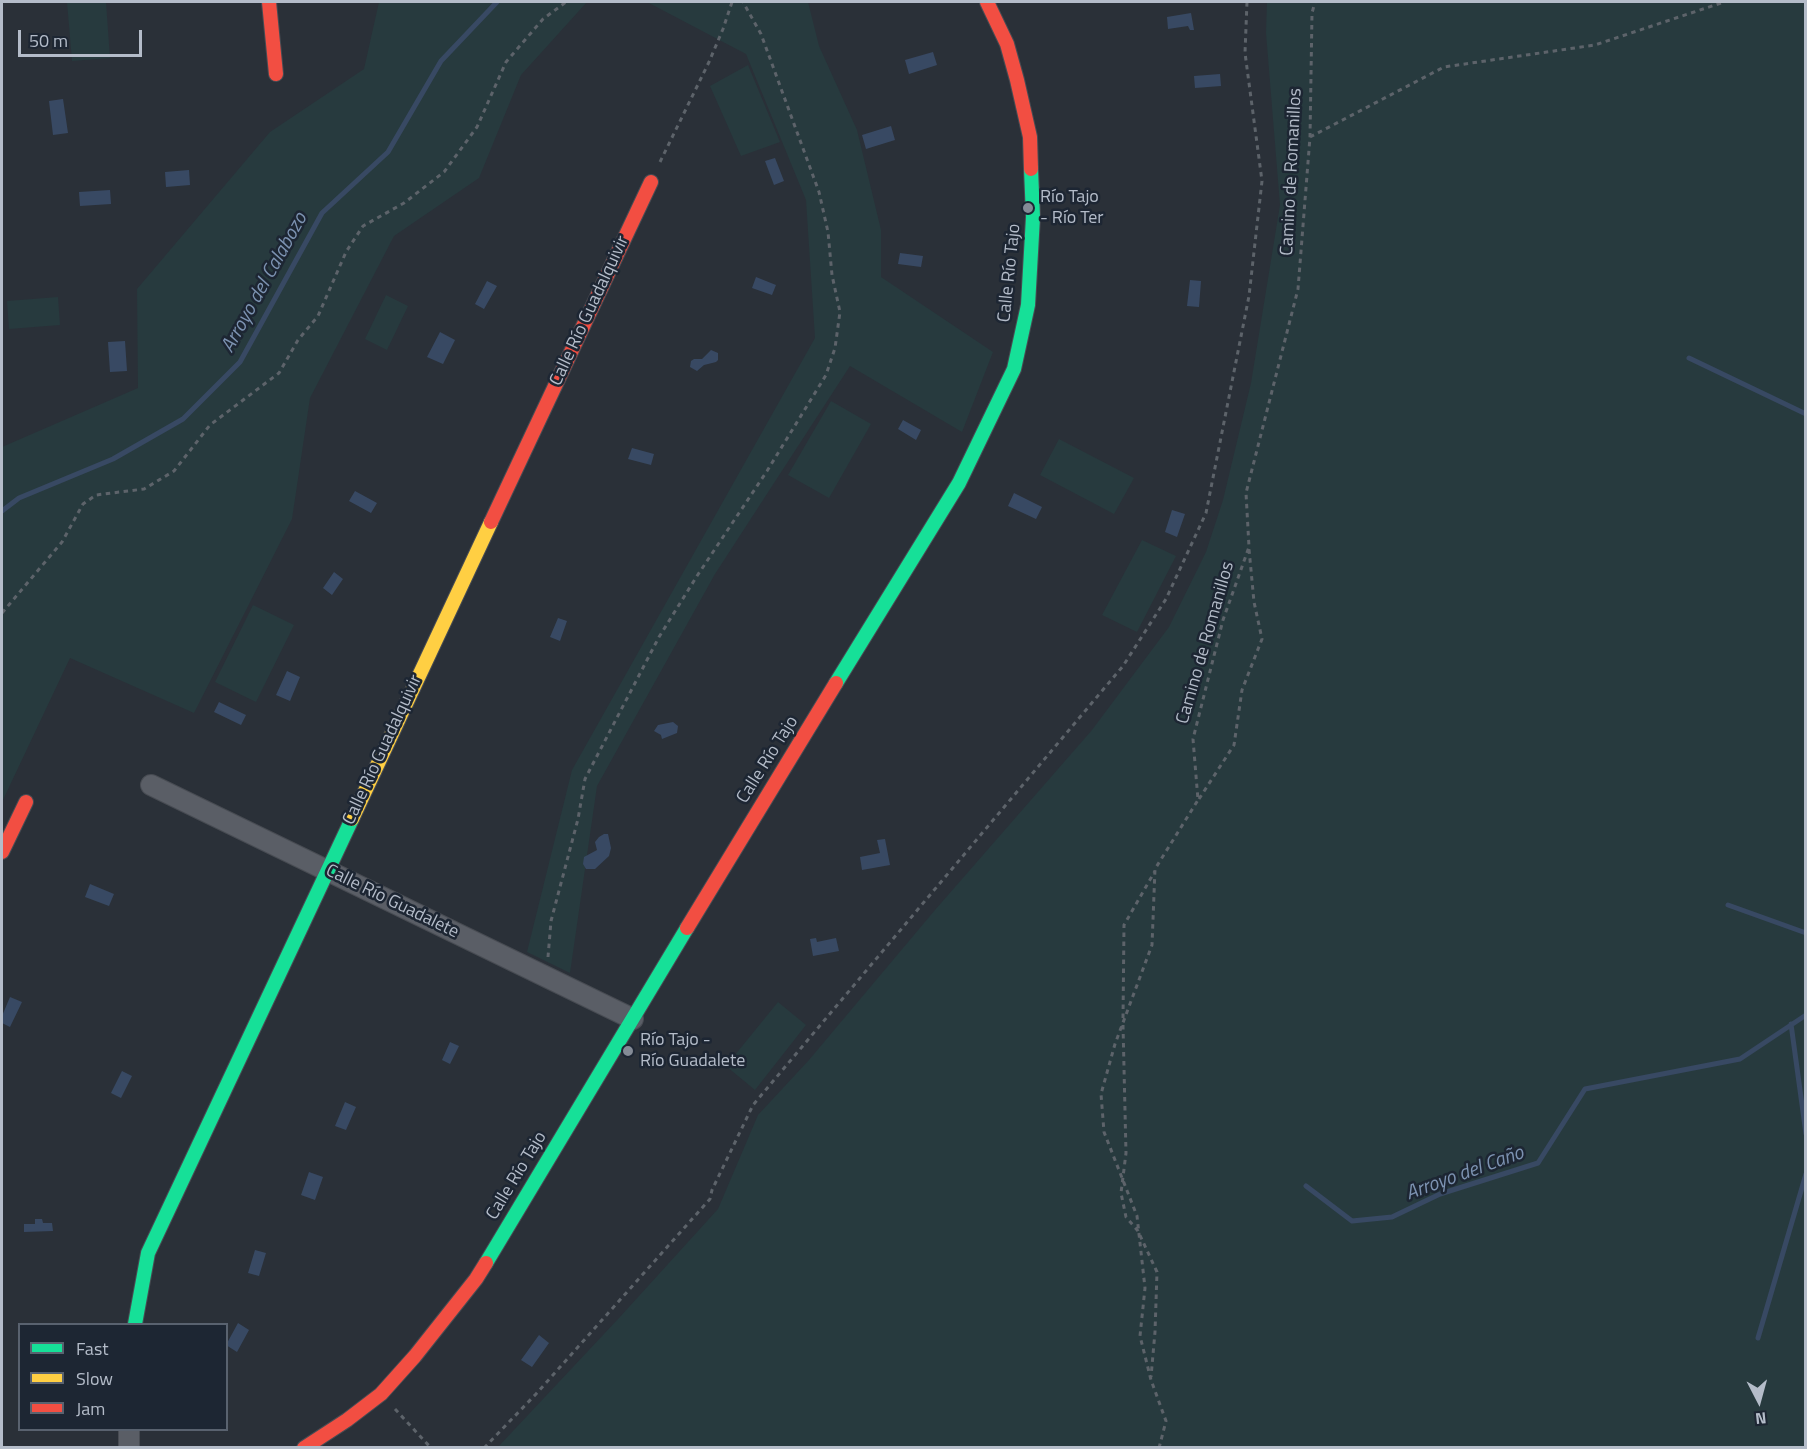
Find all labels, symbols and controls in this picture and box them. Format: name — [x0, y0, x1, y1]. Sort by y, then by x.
scale bar — [21, 18, 146, 56]
text: 50 m — [29, 27, 68, 54]
street label: Camino de Romanillos — [1277, 88, 1307, 256]
place label: Río Tajo - Río Ter — [1040, 187, 1103, 230]
marker: Río Tajo - Río Ter — [1021, 201, 1035, 215]
water label: Arroyo del Calabozo — [217, 209, 313, 357]
street label: Calle Río Tajo — [994, 223, 1026, 323]
street label: Calle Río Guadalquivir — [546, 233, 634, 389]
street label: Camino de Romanillos — [1172, 559, 1240, 727]
street label: Calle Río Guadalquivir — [339, 672, 427, 828]
street label: Calle Río Tajo — [733, 712, 803, 808]
street label: Calle Río Guadalete — [322, 860, 462, 944]
place label: Río Tajo - Río Guadalete — [640, 1030, 745, 1072]
marker: Río Tajo - Río Guadalete — [621, 1044, 635, 1058]
street label: Calle Río Tajo — [482, 1128, 552, 1224]
water label: Arroyo del Caño — [1403, 1142, 1527, 1206]
legend — [18, 1323, 228, 1431]
text: Fast — [76, 1335, 109, 1362]
text: Slow — [76, 1365, 113, 1392]
north arrow — [1729, 1371, 1789, 1431]
text: Jam — [76, 1395, 105, 1422]
text: N — [1754, 1406, 1768, 1431]

